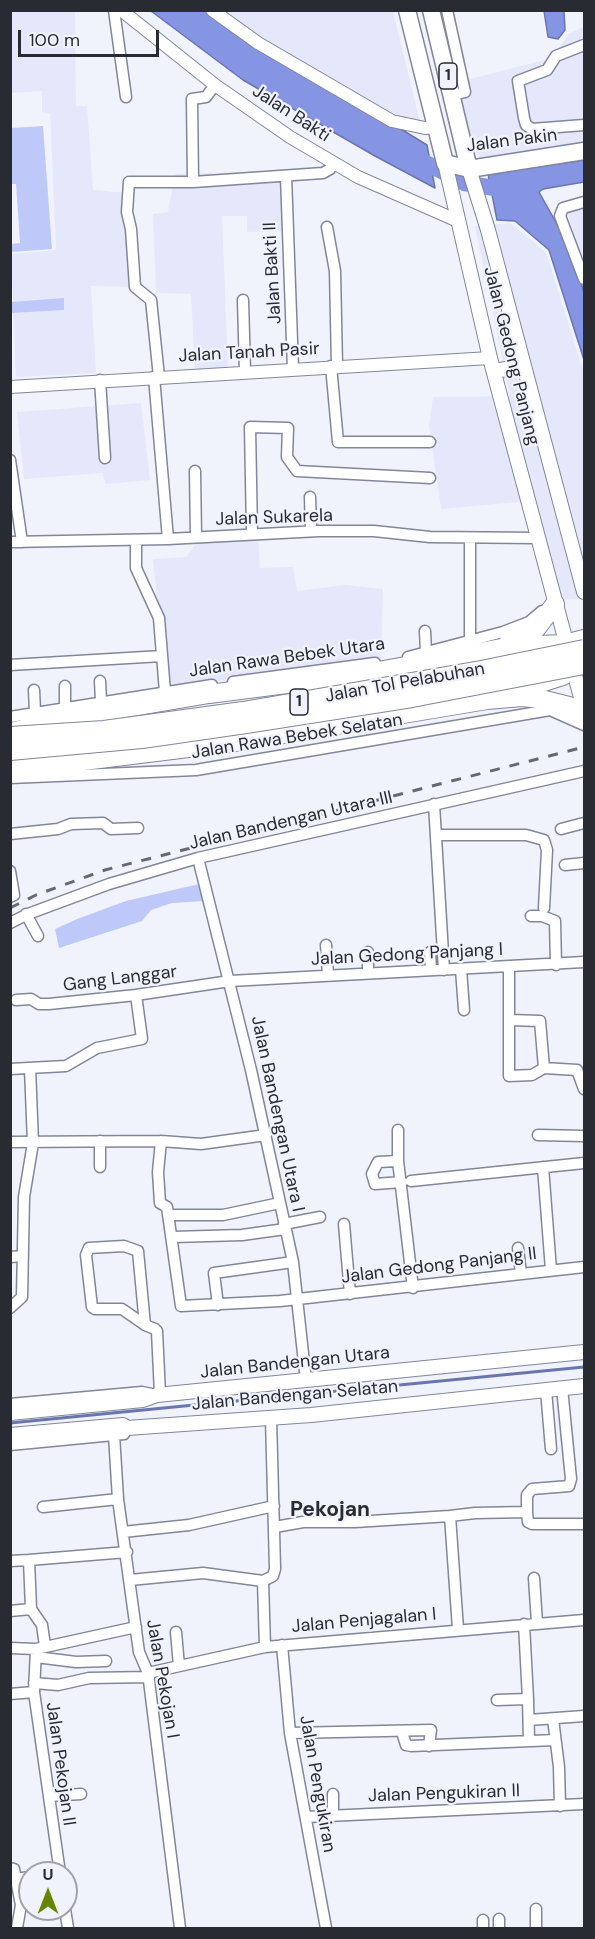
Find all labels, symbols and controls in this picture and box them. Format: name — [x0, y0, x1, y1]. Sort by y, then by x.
scale bar — [21, 18, 162, 56]
text: 100 m — [29, 28, 80, 52]
road number: 1 — [439, 63, 457, 89]
street label: Jalan Bakti — [248, 81, 334, 147]
street label: Jalan Pakin — [465, 125, 559, 157]
street label: Jalan Bakti II — [260, 221, 286, 325]
street label: Jalan Gedong Panjang — [478, 264, 544, 448]
street label: Jalan Tanah Pasir — [178, 339, 320, 367]
street label: Jalan Sukarela — [215, 505, 333, 531]
street label: Jalan Rawa Bebek Utara — [188, 634, 386, 682]
street label: Jalan Tol Pelabuhan — [324, 658, 486, 708]
road number: 1 — [290, 689, 308, 715]
street label: Jalan Rawa Bebek Selatan — [190, 710, 404, 764]
street label: Jalan Bandengan Utara III — [187, 787, 395, 855]
street label: Jalan Gedong Panjang I — [310, 939, 504, 971]
street label: Gang Langgar — [62, 961, 178, 997]
street label: Jalan Bandengan Utara I — [246, 1014, 308, 1214]
street label: Jalan Gedong Panjang II — [340, 1243, 538, 1289]
street label: Jalan Bandengan Utara — [199, 1342, 391, 1384]
street label: Jalan Bandengan Selatan — [191, 1376, 399, 1416]
district label: Pekojan — [290, 1497, 370, 1523]
street label: Jalan Penjagalan I — [291, 1604, 437, 1638]
street label: Jalan Pekojan I — [141, 1618, 183, 1740]
street label: Jalan Pekojan II — [41, 1701, 79, 1827]
street label: Jalan Pengukiran — [294, 1714, 340, 1854]
street label: Jalan Pengukiran II — [368, 1781, 520, 1807]
north arrow — [18, 1861, 78, 1921]
text: U — [43, 1864, 53, 1885]

